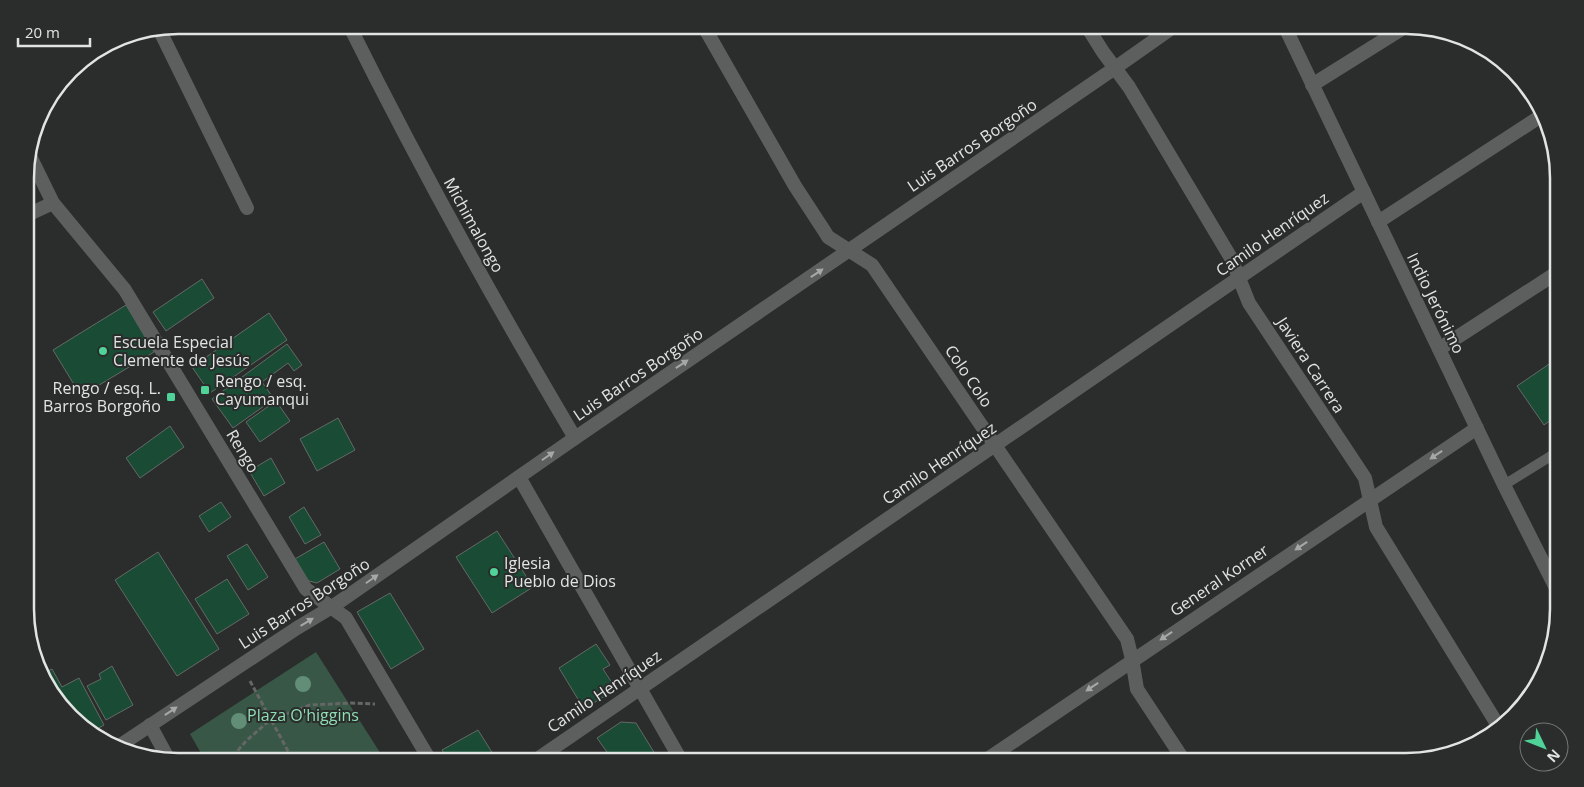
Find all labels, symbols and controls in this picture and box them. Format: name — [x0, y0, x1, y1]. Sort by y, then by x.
scale bar — [18, 15, 90, 47]
text: 20 m — [25, 22, 60, 42]
street label: Luis Barros Borgoño — [903, 93, 1041, 197]
street label: Michimalongo — [439, 174, 509, 276]
street label: Camilo Henríquez — [1211, 187, 1333, 281]
street label: Indio Jerónimo — [1402, 249, 1470, 357]
one-way arrow — [810, 268, 823, 278]
street label: Javiera Carrera — [1271, 311, 1350, 417]
street label: Luis Barros Borgoño — [569, 322, 707, 426]
place label: Escuela Especial Clemente de Jesús — [113, 331, 250, 371]
street label: Colo Colo — [940, 340, 998, 412]
marker: Escuela Especial Clemente de Jesús — [97, 345, 109, 357]
one-way arrow — [676, 359, 689, 369]
place label: Rengo / esq. Cayumanqui — [215, 370, 309, 410]
place label: Rengo / esq. L. Barros Borgoño — [43, 377, 161, 417]
marker: Rengo / esq. Cayumanqui — [199, 384, 211, 396]
marker: Rengo / esq. L. Barros Borgoño — [165, 391, 177, 403]
street label: Camilo Henríquez — [878, 417, 1000, 509]
street label: Rengo — [221, 425, 265, 477]
one-way arrow — [1430, 450, 1443, 460]
one-way arrow — [542, 451, 555, 461]
street label: General Korner — [1165, 539, 1273, 621]
one-way arrow — [1295, 541, 1308, 551]
street label: Luis Barros Borgoño — [234, 552, 374, 654]
place label: Iglesia Pueblo de Dios — [504, 552, 616, 592]
marker: Iglesia Pueblo de Dios — [488, 566, 500, 578]
one-way arrow — [365, 574, 379, 584]
one-way arrow — [300, 617, 313, 626]
one-way arrow — [1160, 632, 1173, 641]
street label: Camilo Henríquez — [543, 645, 665, 737]
one-way arrow — [1085, 682, 1099, 692]
park label: Plaza O'higgins — [247, 704, 359, 726]
one-way arrow — [165, 706, 178, 716]
north arrow — [1519, 722, 1569, 772]
text: N — [1543, 746, 1565, 767]

